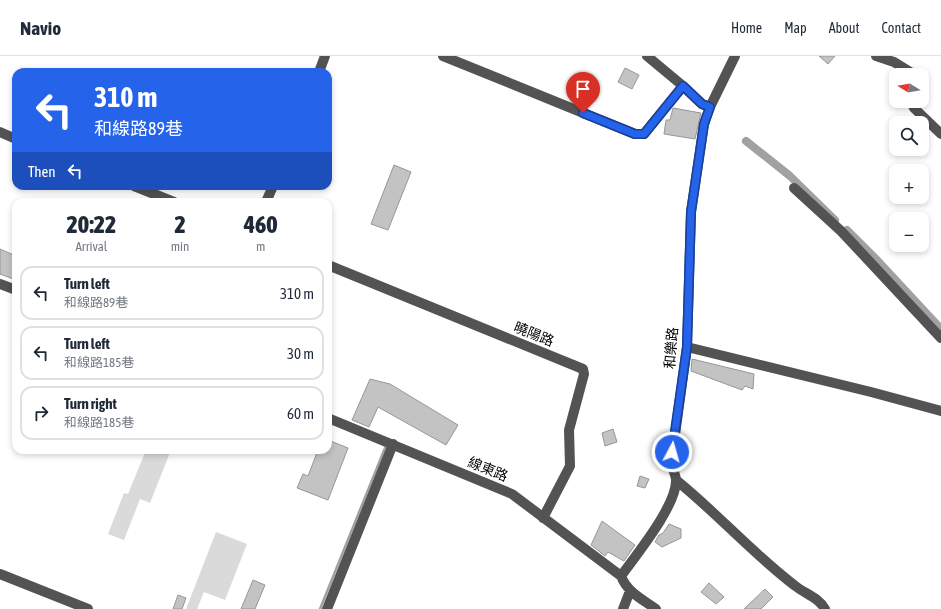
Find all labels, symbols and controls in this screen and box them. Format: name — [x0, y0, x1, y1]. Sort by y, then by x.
text: Navio — [20, 17, 61, 39]
text: Home — [731, 20, 762, 36]
text: Map — [784, 20, 807, 36]
text: About — [829, 20, 860, 36]
text: Contact — [882, 20, 921, 36]
north arrow — [889, 68, 929, 108]
map controls — [889, 68, 929, 252]
pin — [566, 72, 600, 113]
icon: arrive — [572, 78, 594, 100]
text: 310 m — [94, 81, 157, 113]
icon: left — [28, 84, 80, 136]
button: search — [889, 116, 929, 156]
text: 和線路89巷 — [94, 118, 183, 139]
icon: left — [64, 160, 86, 182]
text: Then — [28, 163, 56, 180]
button: + — [889, 164, 929, 204]
text: 20:22 — [66, 211, 116, 238]
text: 2 — [174, 211, 186, 238]
text: 460 — [244, 211, 278, 238]
button: − — [889, 212, 929, 252]
text: Arrival — [75, 239, 107, 254]
text: min — [171, 239, 189, 254]
text: m — [256, 239, 265, 254]
text: Turn left — [64, 275, 110, 292]
icon: left — [30, 282, 52, 304]
text: 310 m — [280, 285, 314, 302]
text: 和線路89巷 — [64, 295, 128, 310]
street label: 曉陽路 — [512, 319, 556, 349]
street label: 和樂路 — [661, 326, 681, 370]
text: Turn left — [64, 335, 110, 352]
icon: left — [30, 342, 52, 364]
text: 30 m — [287, 345, 314, 362]
text: 和線路185巷 — [64, 355, 134, 370]
text: Turn right — [64, 395, 117, 412]
icon: right — [30, 402, 52, 424]
text: 60 m — [287, 405, 314, 422]
text: 和線路185巷 — [64, 415, 134, 430]
position arrow — [651, 431, 693, 473]
street label: 線東路 — [466, 454, 510, 484]

